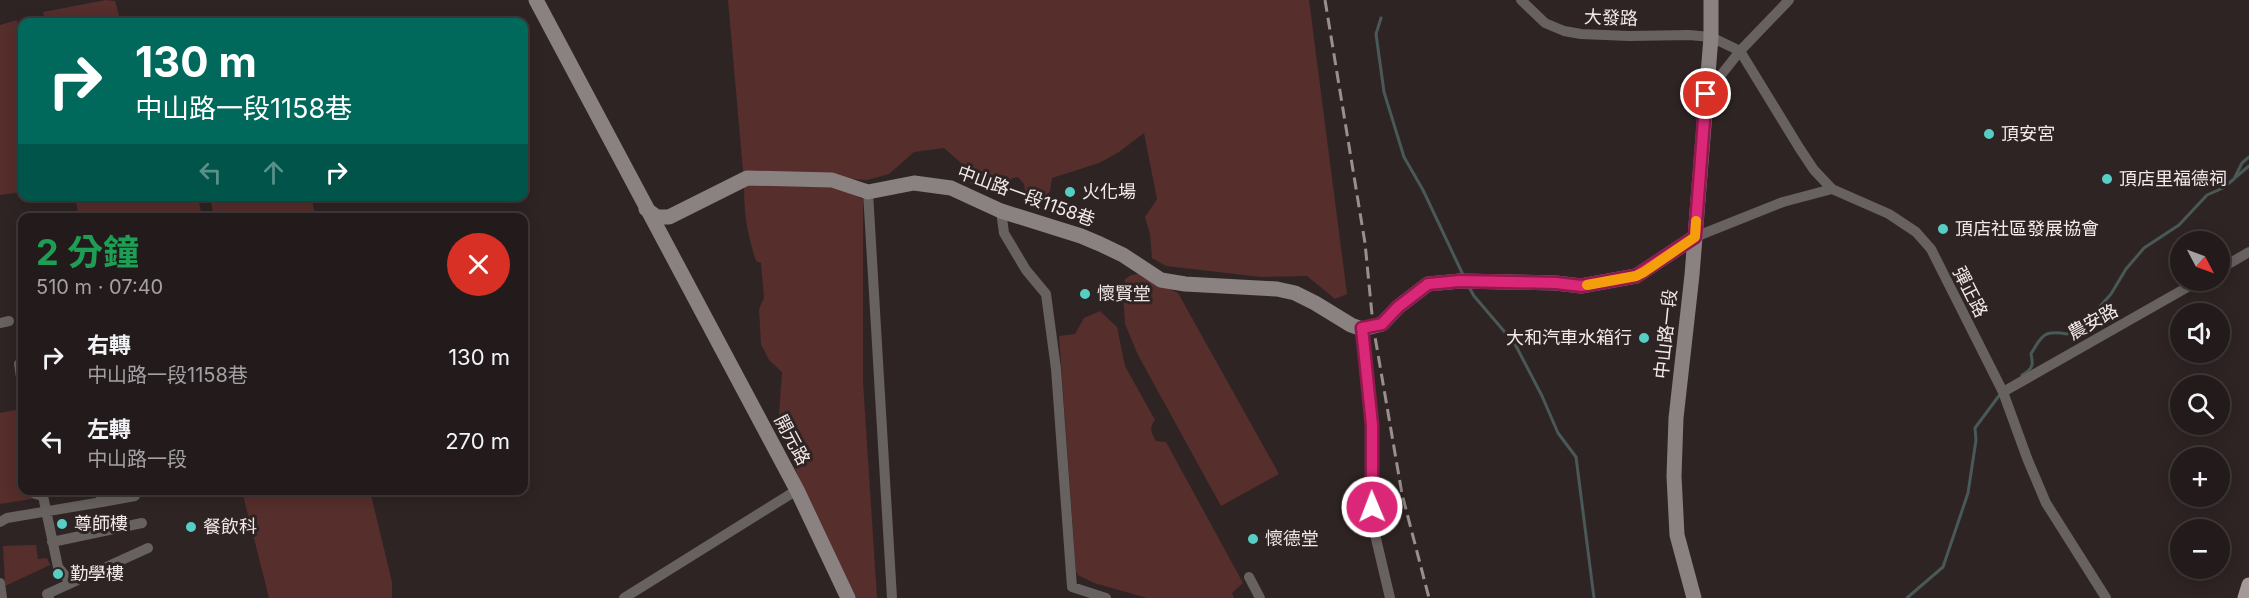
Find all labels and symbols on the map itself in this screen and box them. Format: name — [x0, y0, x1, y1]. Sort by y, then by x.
street label: 大發路 — [1584, 6, 1638, 29]
pin — [1680, 68, 1731, 119]
place label: 頂安宮 — [2001, 123, 2055, 144]
marker: 頂安宮 — [1982, 127, 1996, 141]
street label: 中山路一段1158巷 — [955, 161, 1098, 230]
place label: 頂店里福德祠 — [2119, 168, 2227, 189]
marker: 頂店里福德祠 — [2100, 172, 2114, 186]
place label: 火化場 — [1082, 181, 1136, 202]
marker: 火化場 — [1063, 185, 1077, 199]
place label: 頂店社區發展協會 — [1955, 218, 2099, 239]
marker: 頂店社區發展協會 — [1936, 222, 1950, 236]
north arrow — [2170, 231, 2230, 291]
street label: 彈正路 — [1949, 263, 1992, 321]
place label: 懷賢堂 — [1097, 283, 1151, 304]
marker: 懷賢堂 — [1078, 287, 1092, 301]
street label: 中山路一段 — [1650, 288, 1681, 380]
street label: 農安路 — [2064, 299, 2121, 344]
place label: 大和汽車水箱行 — [1506, 327, 1632, 348]
marker: 大和汽車水箱行 — [1637, 331, 1651, 345]
street label: 開元路 — [770, 411, 814, 469]
position arrow — [1340, 475, 1404, 539]
place label: 尊師樓 — [74, 513, 128, 534]
place label: 餐飲科 — [203, 516, 257, 537]
marker: 尊師樓 — [55, 517, 69, 531]
marker: 餐飲科 — [184, 520, 198, 534]
place label: 懷德堂 — [1265, 528, 1319, 549]
marker: 懷德堂 — [1246, 532, 1260, 546]
place label: 勤學樓 — [70, 563, 124, 584]
marker: 勤學樓 — [51, 567, 65, 581]

